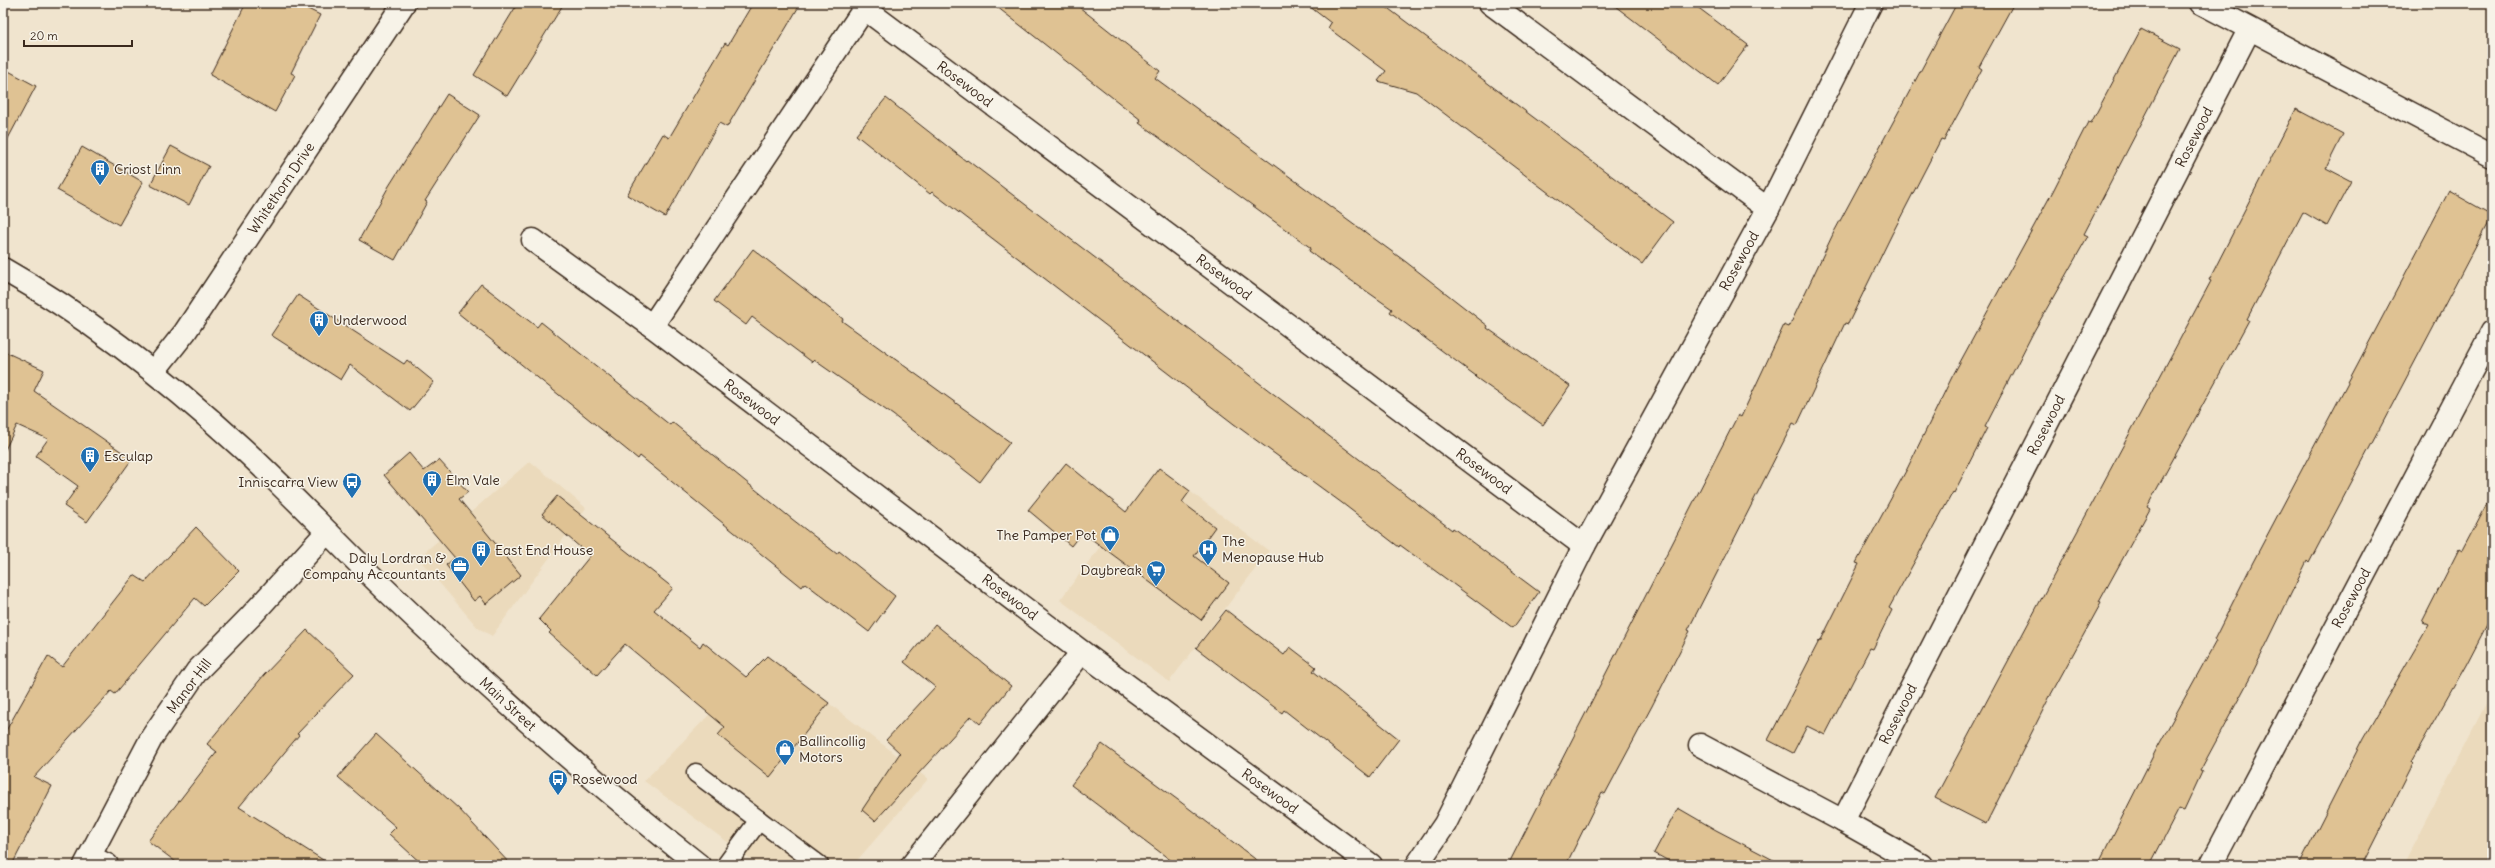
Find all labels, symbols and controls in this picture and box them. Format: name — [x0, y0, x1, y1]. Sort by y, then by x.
scale bar — [24, 22, 132, 48]
text: 20 m — [30, 28, 58, 43]
street label: Rosewood — [933, 57, 997, 111]
street label: Rosewood — [2171, 104, 2217, 170]
street label: Whitethorn Drive — [244, 139, 318, 237]
building icon: Criost Linn — [89, 158, 111, 186]
place label: Criost Linn — [114, 160, 181, 178]
street label: Rosewood — [1715, 228, 1763, 294]
street label: Rosewood — [1192, 250, 1256, 304]
building icon: Underwood — [308, 309, 330, 337]
place label: Underwood — [333, 311, 407, 329]
street label: Rosewood — [720, 375, 784, 429]
street label: Rosewood — [2023, 392, 2069, 458]
street label: Rosewood — [1452, 444, 1516, 498]
building icon: Esculap — [79, 445, 101, 473]
place label: Esculap — [104, 447, 153, 465]
building icon: Elm Vale — [421, 469, 443, 497]
bus stop icon: Inniscarra View — [341, 471, 363, 499]
place label: Elm Vale — [446, 471, 500, 489]
place label: Inniscarra View — [238, 473, 338, 491]
shop icon: The Pamper Pot — [1099, 524, 1121, 552]
place label: The Pamper Pot — [996, 526, 1096, 544]
place label: The Menopause Hub — [1222, 532, 1324, 566]
hospital icon: The Menopause Hub — [1197, 538, 1219, 566]
building icon: East End House — [470, 539, 492, 567]
place label: East End House — [495, 541, 593, 559]
place label: Daly Lordran & Company Accountants — [303, 549, 446, 583]
office icon: Daly Lordran & Company Accountants — [449, 555, 471, 583]
supermarket icon: Daybreak — [1145, 559, 1167, 587]
place label: Daybreak — [1080, 561, 1142, 579]
street label: Rosewood — [2328, 565, 2374, 631]
street label: Rosewood — [978, 570, 1042, 624]
street label: Manor Hill — [163, 655, 215, 717]
street label: Main Street — [476, 673, 540, 735]
street label: Rosewood — [1875, 681, 1921, 747]
place label: Ballincollig Motors — [799, 732, 866, 766]
shop icon: Ballincollig Motors — [774, 738, 796, 766]
street label: Rosewood — [1238, 764, 1302, 818]
bus stop icon: Rosewood — [547, 768, 569, 796]
place label: Rosewood — [572, 770, 638, 788]

